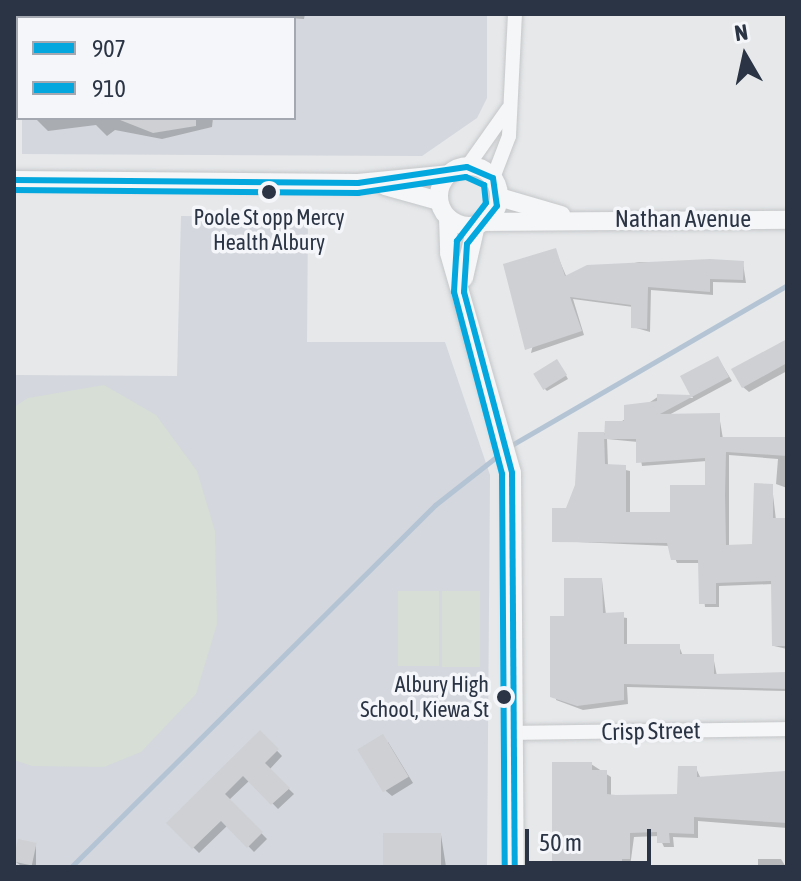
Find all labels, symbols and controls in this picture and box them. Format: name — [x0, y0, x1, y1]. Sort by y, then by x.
legend — [16, 16, 296, 120]
north arrow — [705, 16, 785, 96]
text: N — [733, 18, 750, 46]
text: 907 — [92, 35, 126, 62]
text: 910 — [92, 75, 126, 102]
marker: Poole St opp Mercy Health Albury — [261, 184, 277, 200]
place label: Poole St opp Mercy Health Albury — [193, 204, 345, 256]
street label: Nathan Avenue — [615, 205, 751, 233]
place label: Albury High School, Kiewa St — [360, 671, 489, 722]
marker: Albury High School, Kiewa St — [496, 689, 512, 705]
street label: Crisp Street — [601, 716, 701, 746]
scale bar — [529, 813, 655, 863]
text: 50 m — [539, 829, 582, 856]

